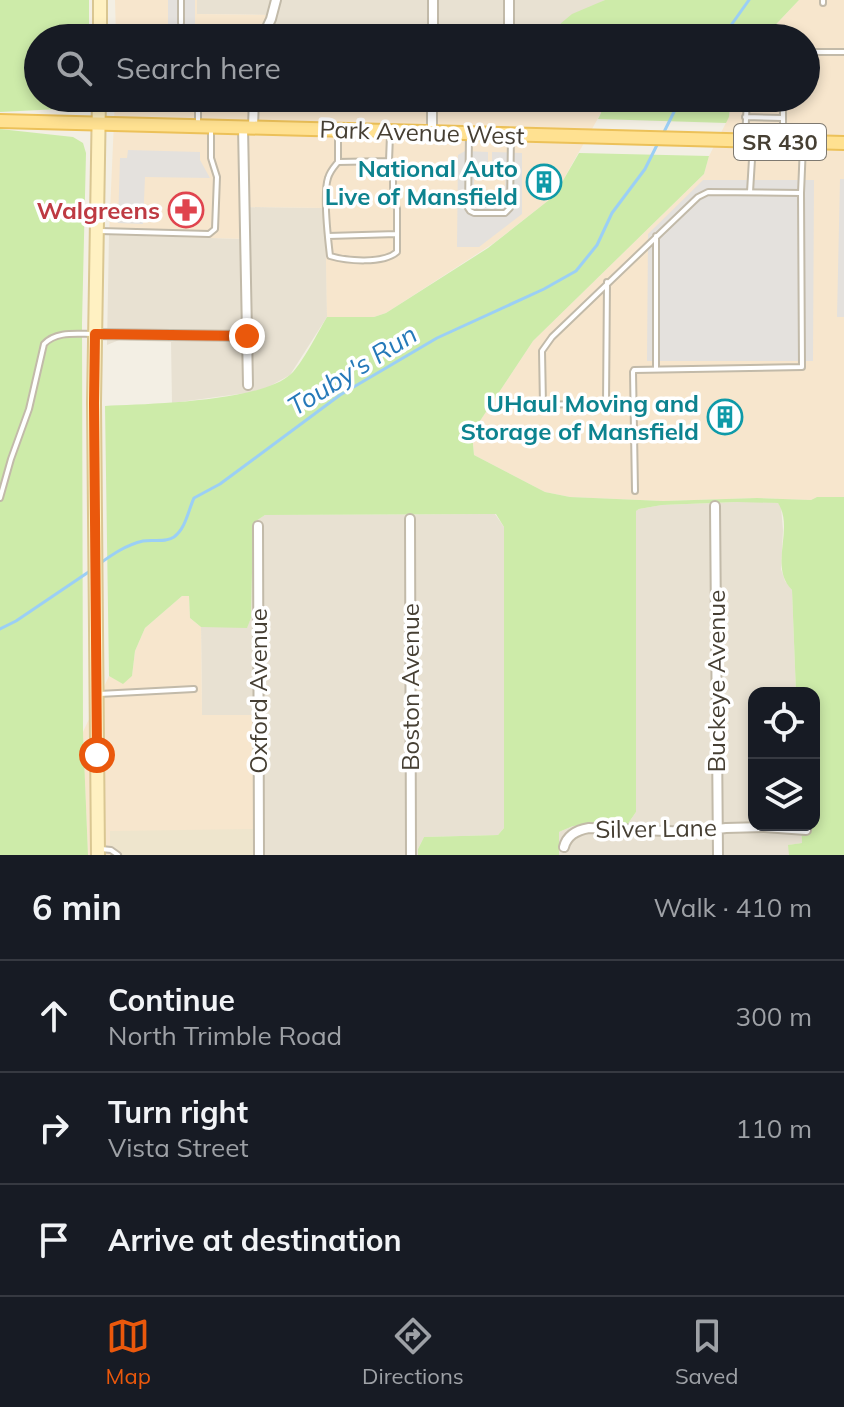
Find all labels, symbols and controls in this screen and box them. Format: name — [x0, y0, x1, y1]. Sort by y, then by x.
search box — [24, 24, 820, 112]
icon: search — [52, 46, 96, 90]
text: Search here — [116, 49, 281, 87]
street label: Park Avenue West — [319, 113, 525, 151]
road number: SR 430 — [734, 124, 826, 160]
place label: National Auto Live of Mansfield — [325, 153, 518, 211]
building icon: National Auto Live of Mansfield — [525, 163, 563, 201]
pharmacy icon: Walgreens — [167, 191, 205, 229]
place label: Walgreens — [36, 195, 160, 225]
water label: Touby's Run — [281, 317, 423, 423]
route end — [229, 318, 265, 354]
place label: UHaul Moving and Storage of Mansfield — [461, 388, 699, 446]
building icon: UHaul Moving and Storage of Mansfield — [706, 398, 744, 436]
street label: Buckeye Avenue — [701, 590, 731, 772]
street label: Boston Avenue — [395, 603, 425, 771]
street label: Oxford Avenue — [243, 608, 273, 774]
map controls — [748, 687, 820, 831]
button: locate — [748, 687, 820, 759]
route start — [79, 737, 115, 773]
button: layers — [748, 759, 820, 831]
street label: Silver Lane — [595, 812, 717, 844]
text: 6 min — [32, 886, 122, 929]
text: Walk · 410 m — [653, 891, 812, 924]
text: Continue — [108, 981, 235, 1019]
icon: ahead — [32, 994, 76, 1038]
text: 300 m — [736, 1000, 812, 1033]
text: North Trimble Road — [108, 1019, 342, 1052]
text: Turn right — [108, 1093, 248, 1131]
icon: right — [32, 1106, 76, 1150]
text: 110 m — [736, 1112, 812, 1145]
text: Vista Street — [108, 1131, 249, 1164]
icon: arrive — [32, 1218, 76, 1262]
text: Arrive at destination — [108, 1221, 402, 1259]
tab: Map — [106, 1314, 151, 1390]
tab: Directions — [362, 1314, 464, 1390]
tab: Saved — [675, 1314, 738, 1390]

